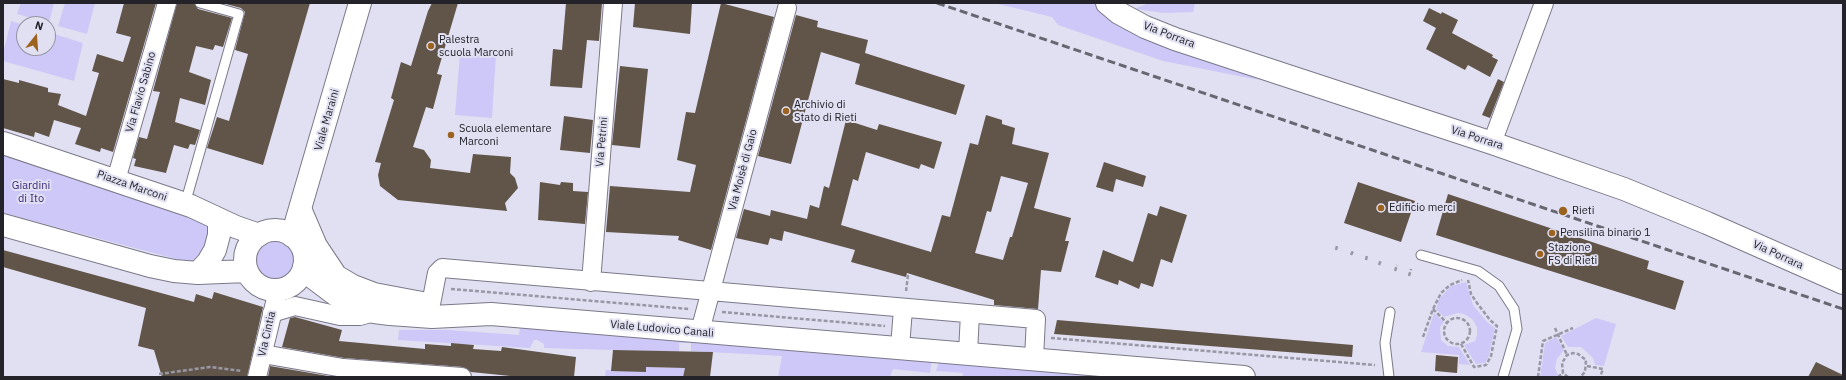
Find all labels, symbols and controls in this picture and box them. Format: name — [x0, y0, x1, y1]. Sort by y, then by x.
north arrow — [16, 16, 56, 56]
text: N — [33, 18, 45, 33]
street label: Via Porrara — [1141, 19, 1197, 51]
place label: Palestra scuola Marconi — [439, 33, 513, 59]
marker: Palestra scuola Marconi — [426, 41, 436, 51]
street label: Via Flavio Sabino — [123, 50, 159, 134]
street label: Viale Maraini — [312, 88, 342, 152]
place label: Archivio di Stato di Rieti — [794, 98, 857, 124]
marker: Archivio di Stato di Rieti — [781, 106, 791, 116]
street label: Via Petrini — [593, 116, 611, 168]
place label: Scuola elementare Marconi — [459, 122, 552, 148]
street label: Via Porrara — [1449, 123, 1505, 153]
street label: Via Moisè di Gaio — [726, 128, 760, 212]
marker: Scuola elementare Marconi — [446, 130, 456, 140]
street label: Piazza Marconi — [95, 168, 169, 204]
park label: Giardini di Ito — [12, 179, 50, 205]
place label: Edificio merci — [1389, 201, 1456, 215]
marker: Edificio merci — [1376, 203, 1386, 213]
place label: Rieti — [1572, 204, 1594, 218]
marker: Rieti — [1557, 205, 1569, 217]
place label: Pensilina binario 1 — [1560, 226, 1651, 240]
marker: Pensilina binario 1 — [1547, 228, 1557, 238]
street label: Via Porrara — [1751, 238, 1805, 272]
place label: Stazione FS di Rieti — [1548, 241, 1597, 267]
marker: Stazione FS di Rieti — [1535, 249, 1545, 259]
street label: Via Cintia — [255, 310, 279, 358]
street label: Viale Ludovico Canali — [610, 318, 714, 340]

